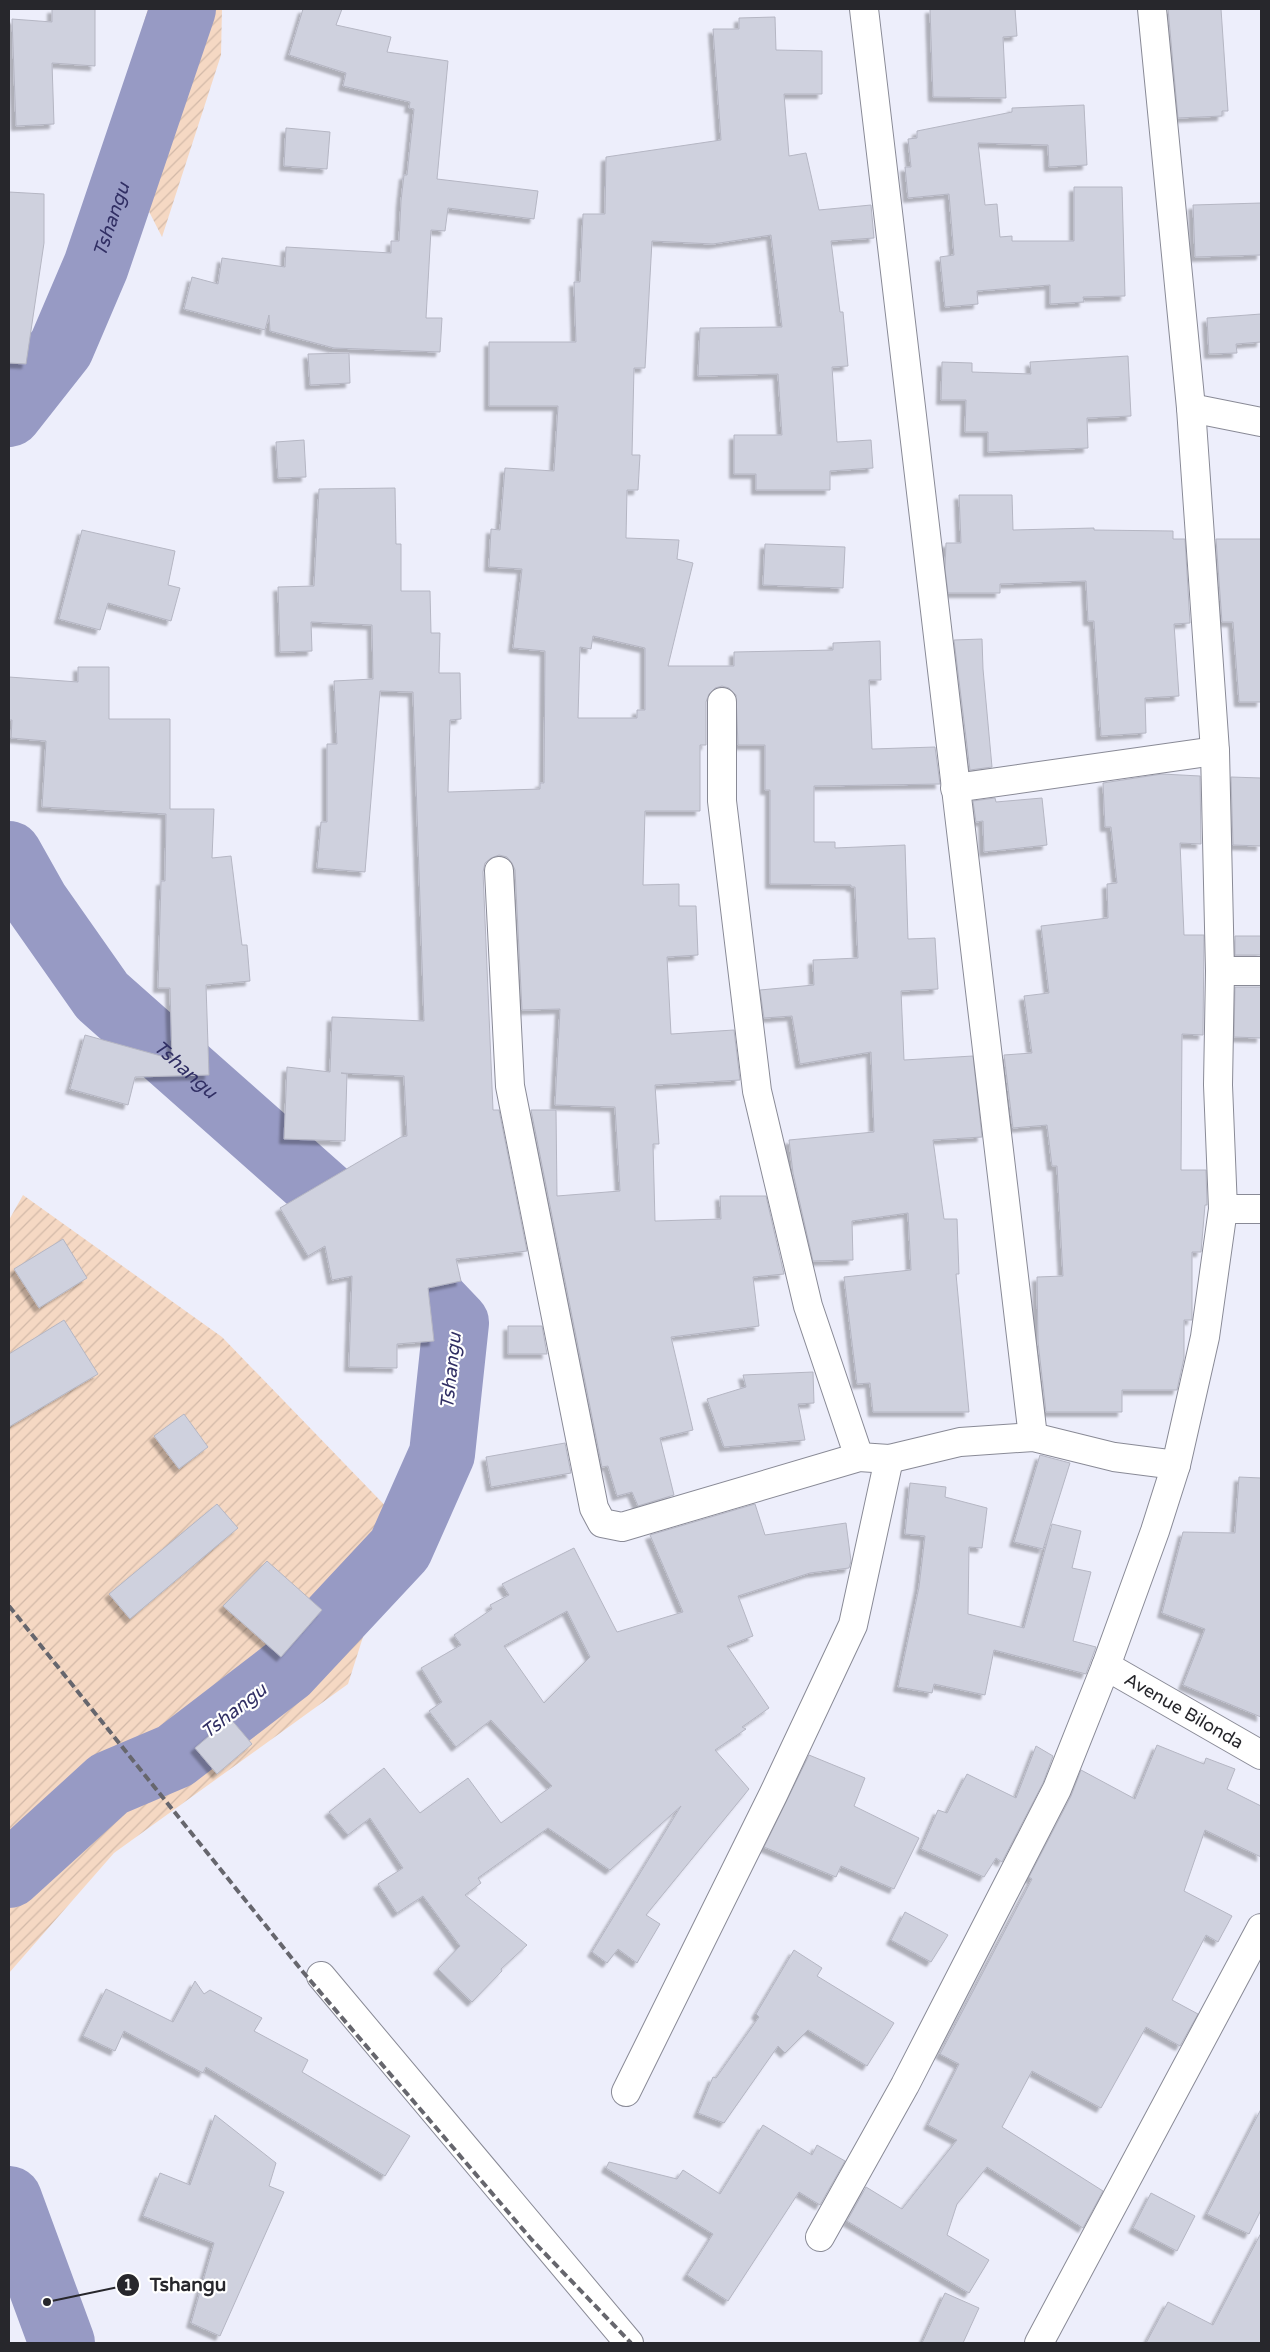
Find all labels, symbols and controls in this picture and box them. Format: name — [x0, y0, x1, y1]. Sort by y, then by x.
water label: Tshangu — [89, 179, 135, 260]
water label: Tshangu — [149, 1036, 222, 1104]
water label: Tshangu — [436, 1330, 466, 1410]
street label: Avenue Bilonda — [1121, 1668, 1248, 1754]
water label: Tshangu — [197, 1678, 272, 1743]
callout: Tshangu — [115, 2268, 237, 2302]
text: Tshangu — [149, 2274, 226, 2297]
text: 1 — [123, 2276, 133, 2294]

